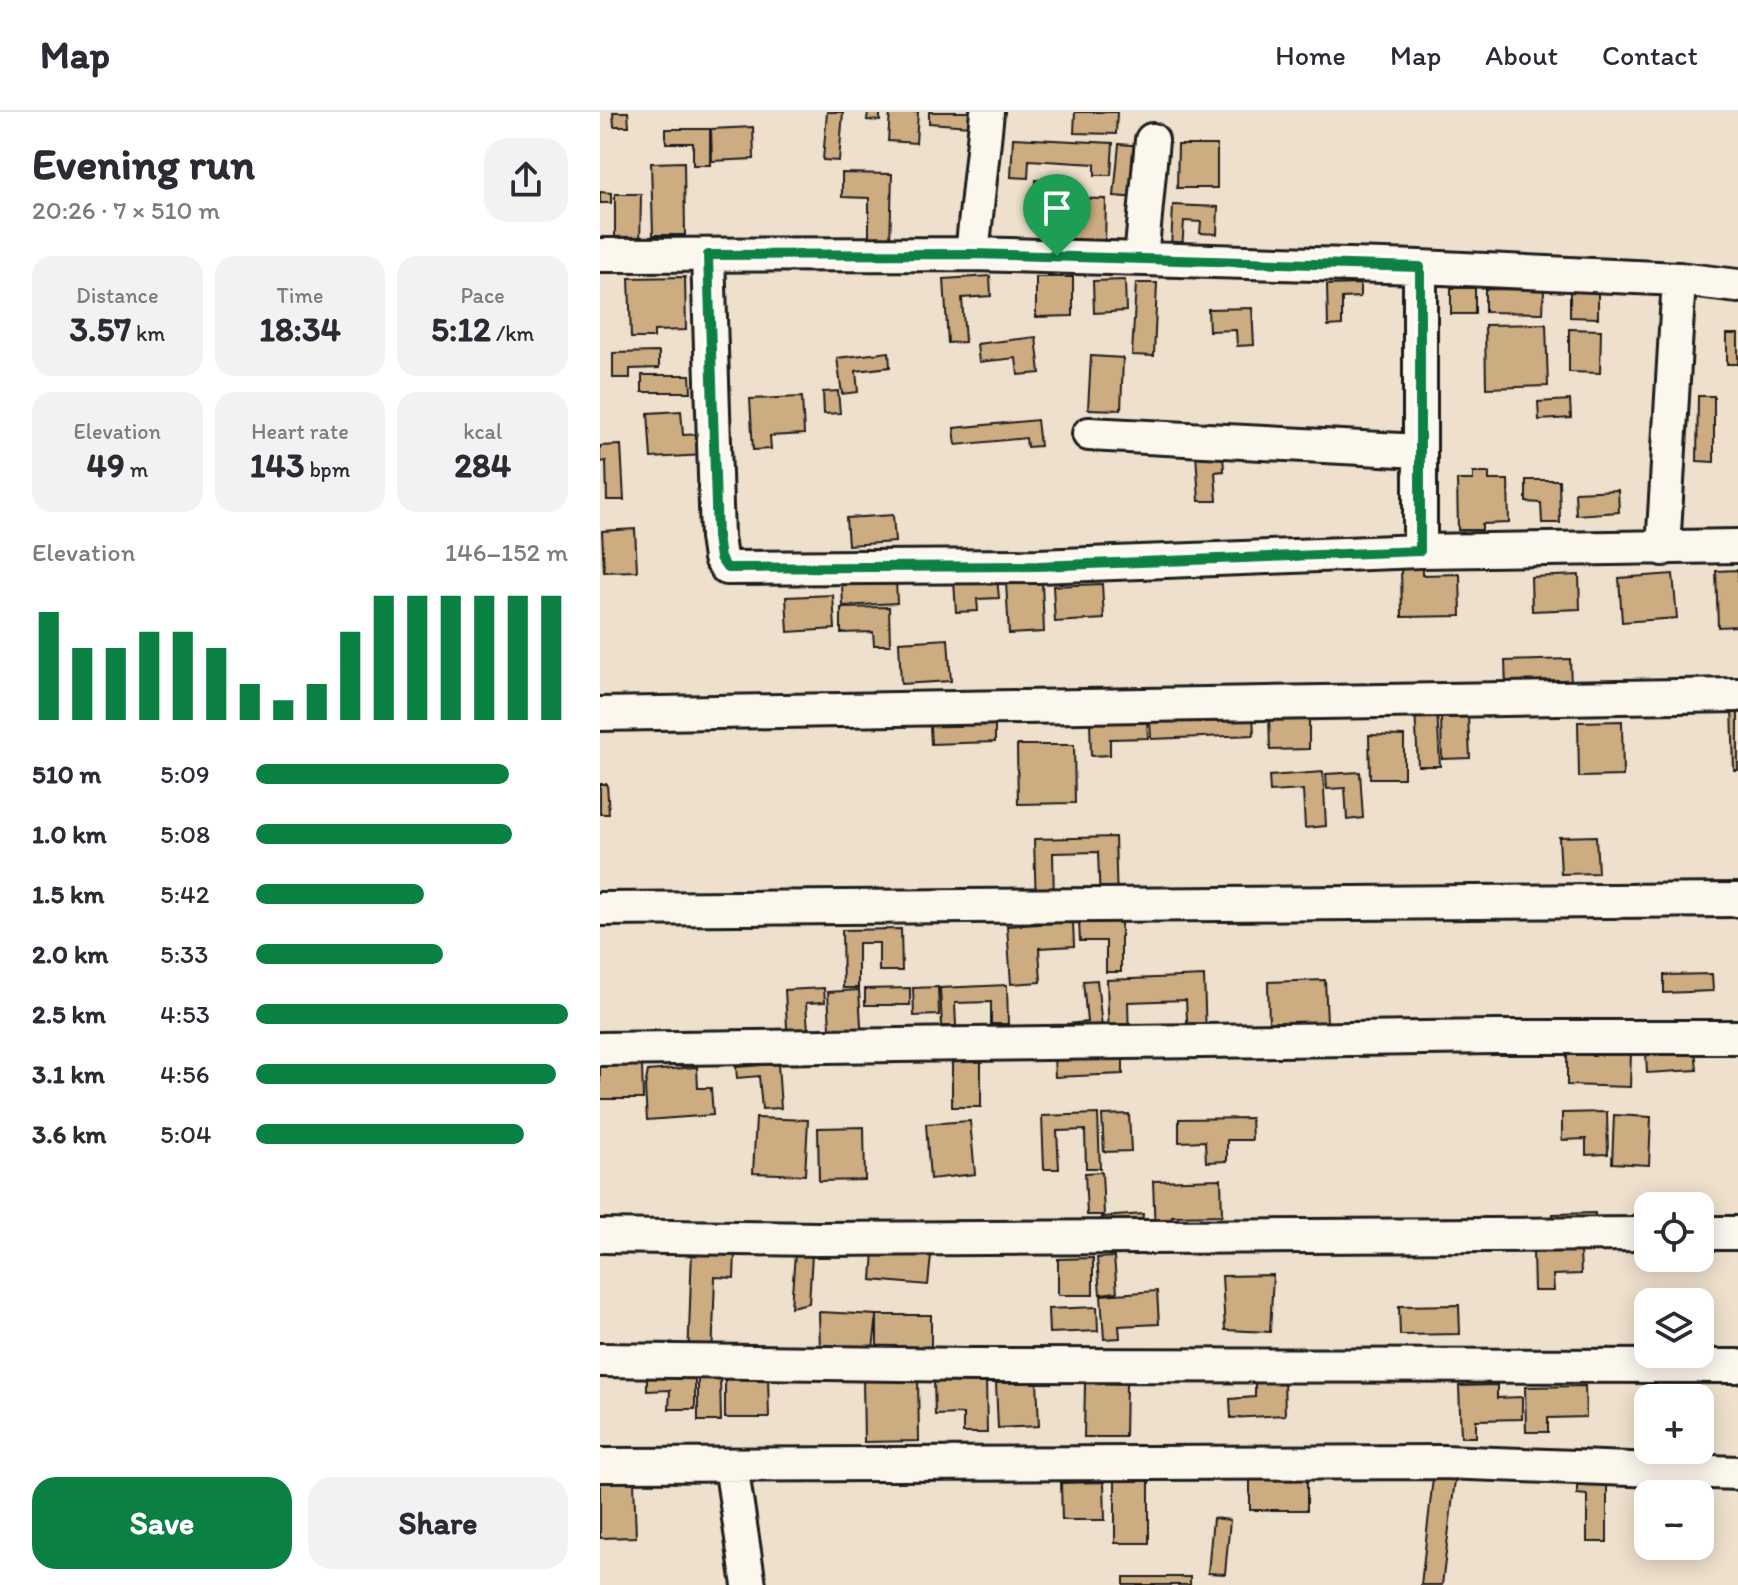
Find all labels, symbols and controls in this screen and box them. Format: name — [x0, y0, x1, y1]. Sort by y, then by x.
text: Map — [40, 32, 110, 78]
text: Home — [1275, 38, 1346, 72]
text: Map — [1390, 38, 1441, 72]
text: About — [1485, 38, 1558, 72]
text: Contact — [1602, 38, 1698, 72]
text: Evening run — [32, 137, 255, 190]
button: share — [484, 138, 568, 222]
pin — [1023, 174, 1091, 256]
icon: arrive — [1035, 186, 1079, 230]
text: 20:26 · 7 × 510 m — [32, 194, 220, 226]
text: Distance — [76, 282, 159, 309]
text: Time — [277, 282, 323, 309]
text: Pace — [461, 282, 505, 309]
text: 3.57 — [70, 309, 131, 350]
text: 18:34 — [259, 309, 341, 350]
text: 5:12 — [431, 309, 491, 350]
text: km — [131, 320, 165, 347]
text: /km — [491, 320, 534, 347]
text: Elevation — [74, 418, 161, 445]
text: Heart rate — [251, 418, 349, 445]
text: kcal — [463, 418, 502, 445]
text: 49 — [86, 445, 125, 486]
text: 143 — [250, 445, 304, 486]
text: 284 — [454, 445, 511, 486]
text: m — [125, 456, 148, 483]
text: bpm — [304, 456, 350, 483]
text: Elevation — [32, 536, 135, 568]
text: 146–152 m — [445, 536, 568, 568]
text: 510 m — [32, 758, 101, 790]
text: 5:09 — [160, 758, 210, 790]
text: 1.0 km — [32, 818, 107, 850]
text: 5:08 — [160, 818, 210, 850]
text: 1.5 km — [32, 878, 104, 910]
text: 5:42 — [160, 878, 209, 910]
text: 2.0 km — [32, 938, 108, 970]
text: 5:33 — [160, 938, 208, 970]
text: 2.5 km — [32, 998, 106, 1030]
text: 4:53 — [160, 998, 210, 1030]
text: 3.1 km — [32, 1058, 105, 1090]
text: 4:56 — [160, 1058, 209, 1090]
text: 3.6 km — [32, 1118, 107, 1150]
text: 5:04 — [160, 1118, 212, 1150]
map controls — [1634, 1192, 1714, 1560]
button: locate — [1634, 1192, 1714, 1272]
button: layers — [1634, 1288, 1714, 1368]
button: + — [1634, 1384, 1714, 1464]
button: Save — [32, 1477, 292, 1569]
button: Share — [308, 1477, 568, 1569]
button: − — [1634, 1480, 1714, 1560]

